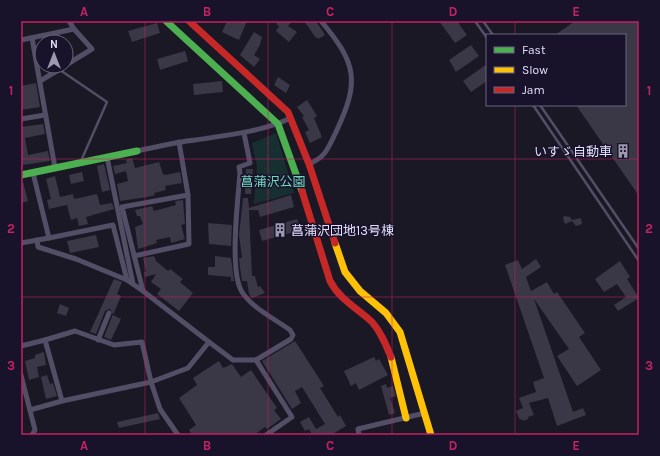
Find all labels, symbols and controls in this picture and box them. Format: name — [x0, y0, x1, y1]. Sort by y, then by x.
text: A — [80, 4, 88, 19]
text: B — [203, 4, 211, 19]
text: C — [326, 4, 334, 19]
text: D — [449, 4, 458, 19]
text: E — [572, 4, 580, 19]
north arrow — [34, 34, 74, 74]
legend — [486, 34, 626, 106]
text: N — [50, 38, 58, 51]
text: Fast — [522, 43, 546, 57]
text: Slow — [522, 63, 548, 77]
text: 1 — [9, 83, 13, 98]
text: Jam — [522, 83, 545, 97]
text: 1 — [647, 83, 651, 98]
building icon: いすゞ自動車 — [615, 143, 631, 159]
place label: いすゞ自動車 — [534, 144, 612, 159]
park label: 菖蒲沢公園 — [240, 174, 306, 189]
text: 2 — [7, 221, 15, 236]
text: 2 — [645, 221, 653, 236]
building icon: 菖蒲沢団地13号棟 — [272, 222, 288, 238]
place label: 菖蒲沢団地13号棟 — [291, 223, 394, 238]
text: 3 — [7, 358, 15, 373]
text: 3 — [645, 358, 653, 373]
text: A — [80, 438, 88, 453]
text: B — [203, 438, 211, 453]
text: C — [326, 438, 334, 453]
text: D — [449, 438, 458, 453]
text: E — [572, 438, 580, 453]

